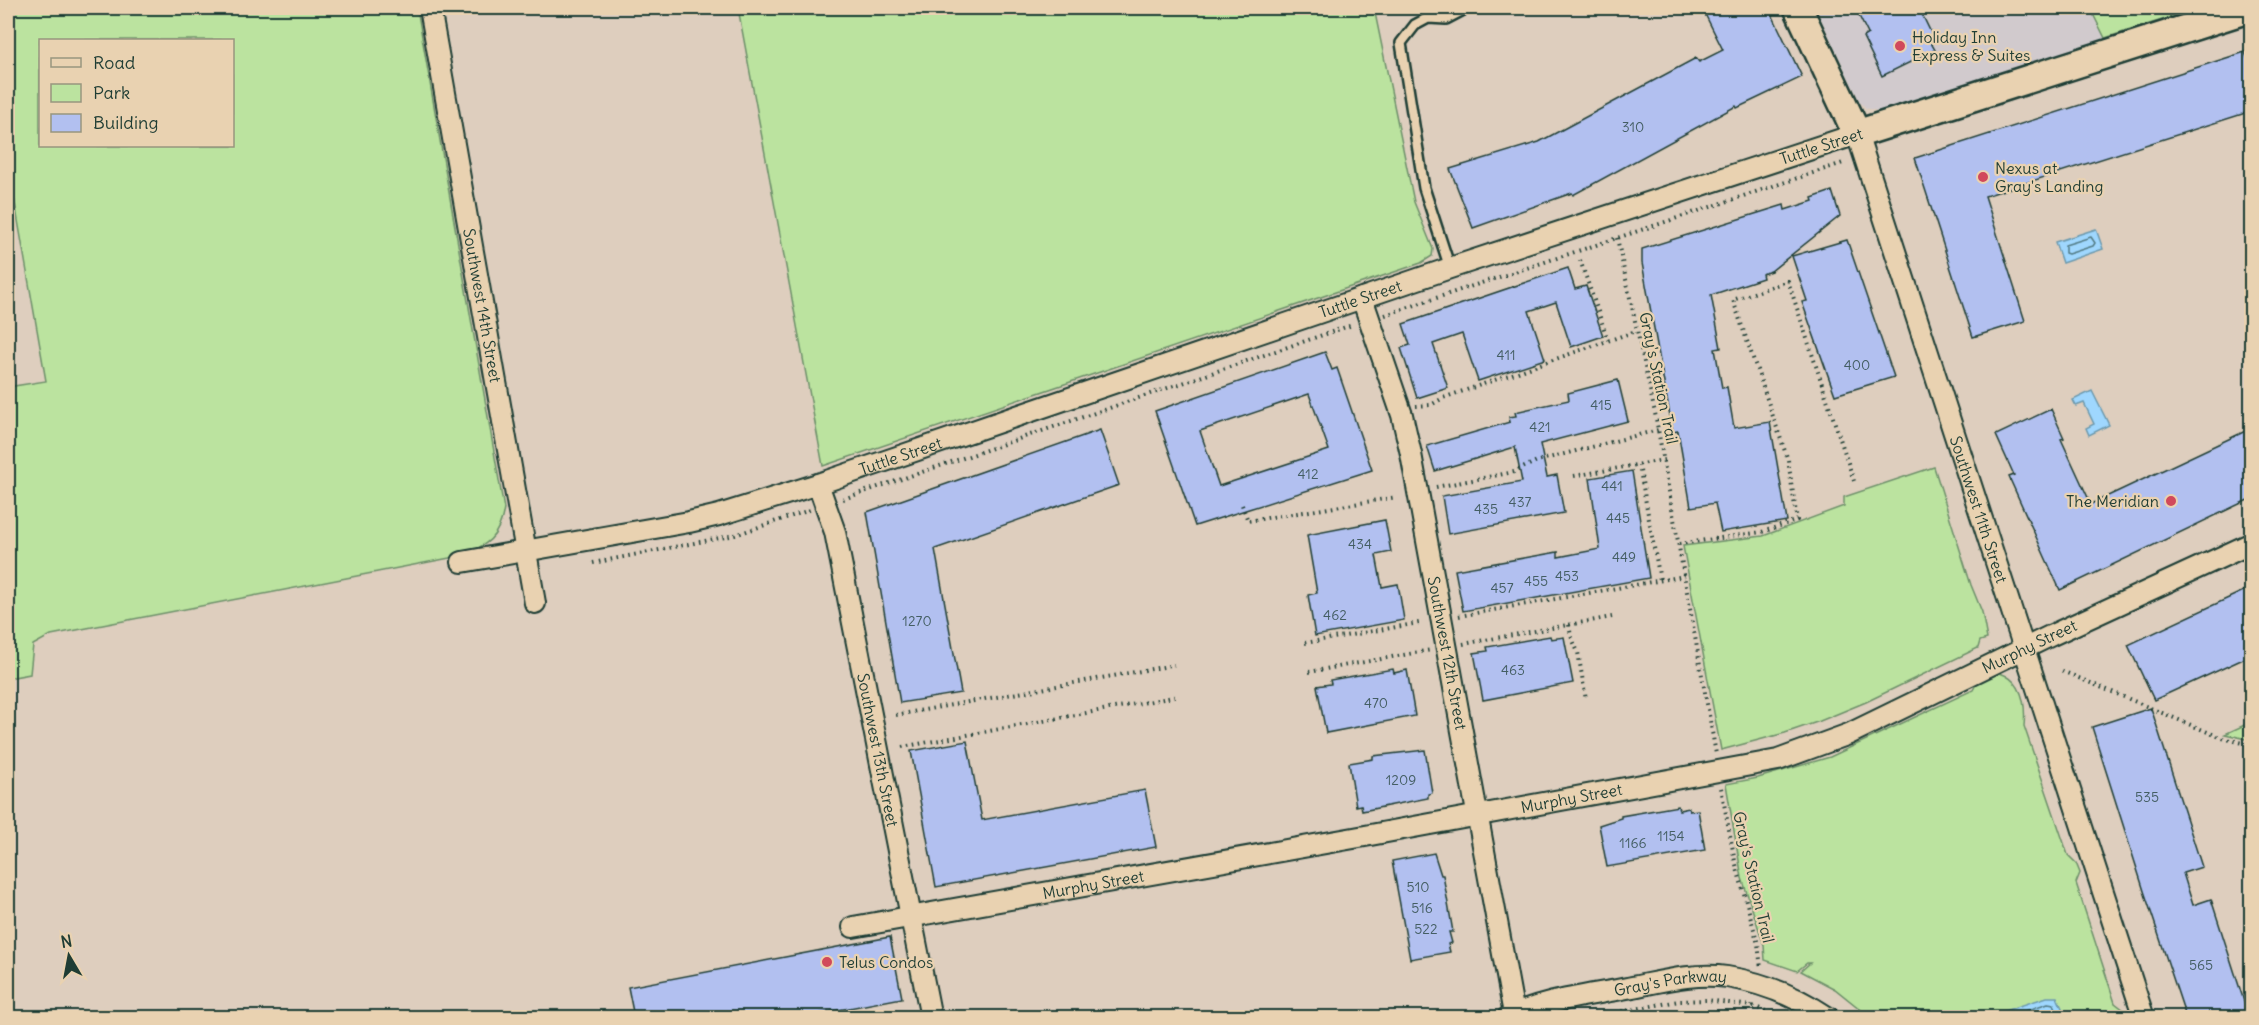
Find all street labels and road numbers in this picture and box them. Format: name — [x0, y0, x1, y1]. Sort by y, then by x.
street label: Tuttle Street — [1777, 123, 1866, 169]
street label: Southwest 14th Street — [459, 227, 506, 385]
street label: Tuttle Street — [1316, 275, 1405, 322]
street label: Gray's Station Trail — [1635, 310, 1683, 446]
street label: Tuttle Street — [856, 432, 945, 479]
street label: Southwest 11th Street — [1946, 433, 2012, 586]
street label: Southwest 12th Street — [1424, 575, 1472, 732]
street label: Murphy Street — [1979, 615, 2080, 678]
street label: Southwest 13th Street — [853, 671, 903, 829]
street label: Murphy Street — [1519, 779, 1624, 817]
street label: Gray's Station Trail — [1729, 809, 1779, 945]
street label: Murphy Street — [1041, 865, 1146, 903]
street label: Gray's Parkway — [1612, 966, 1728, 1000]

